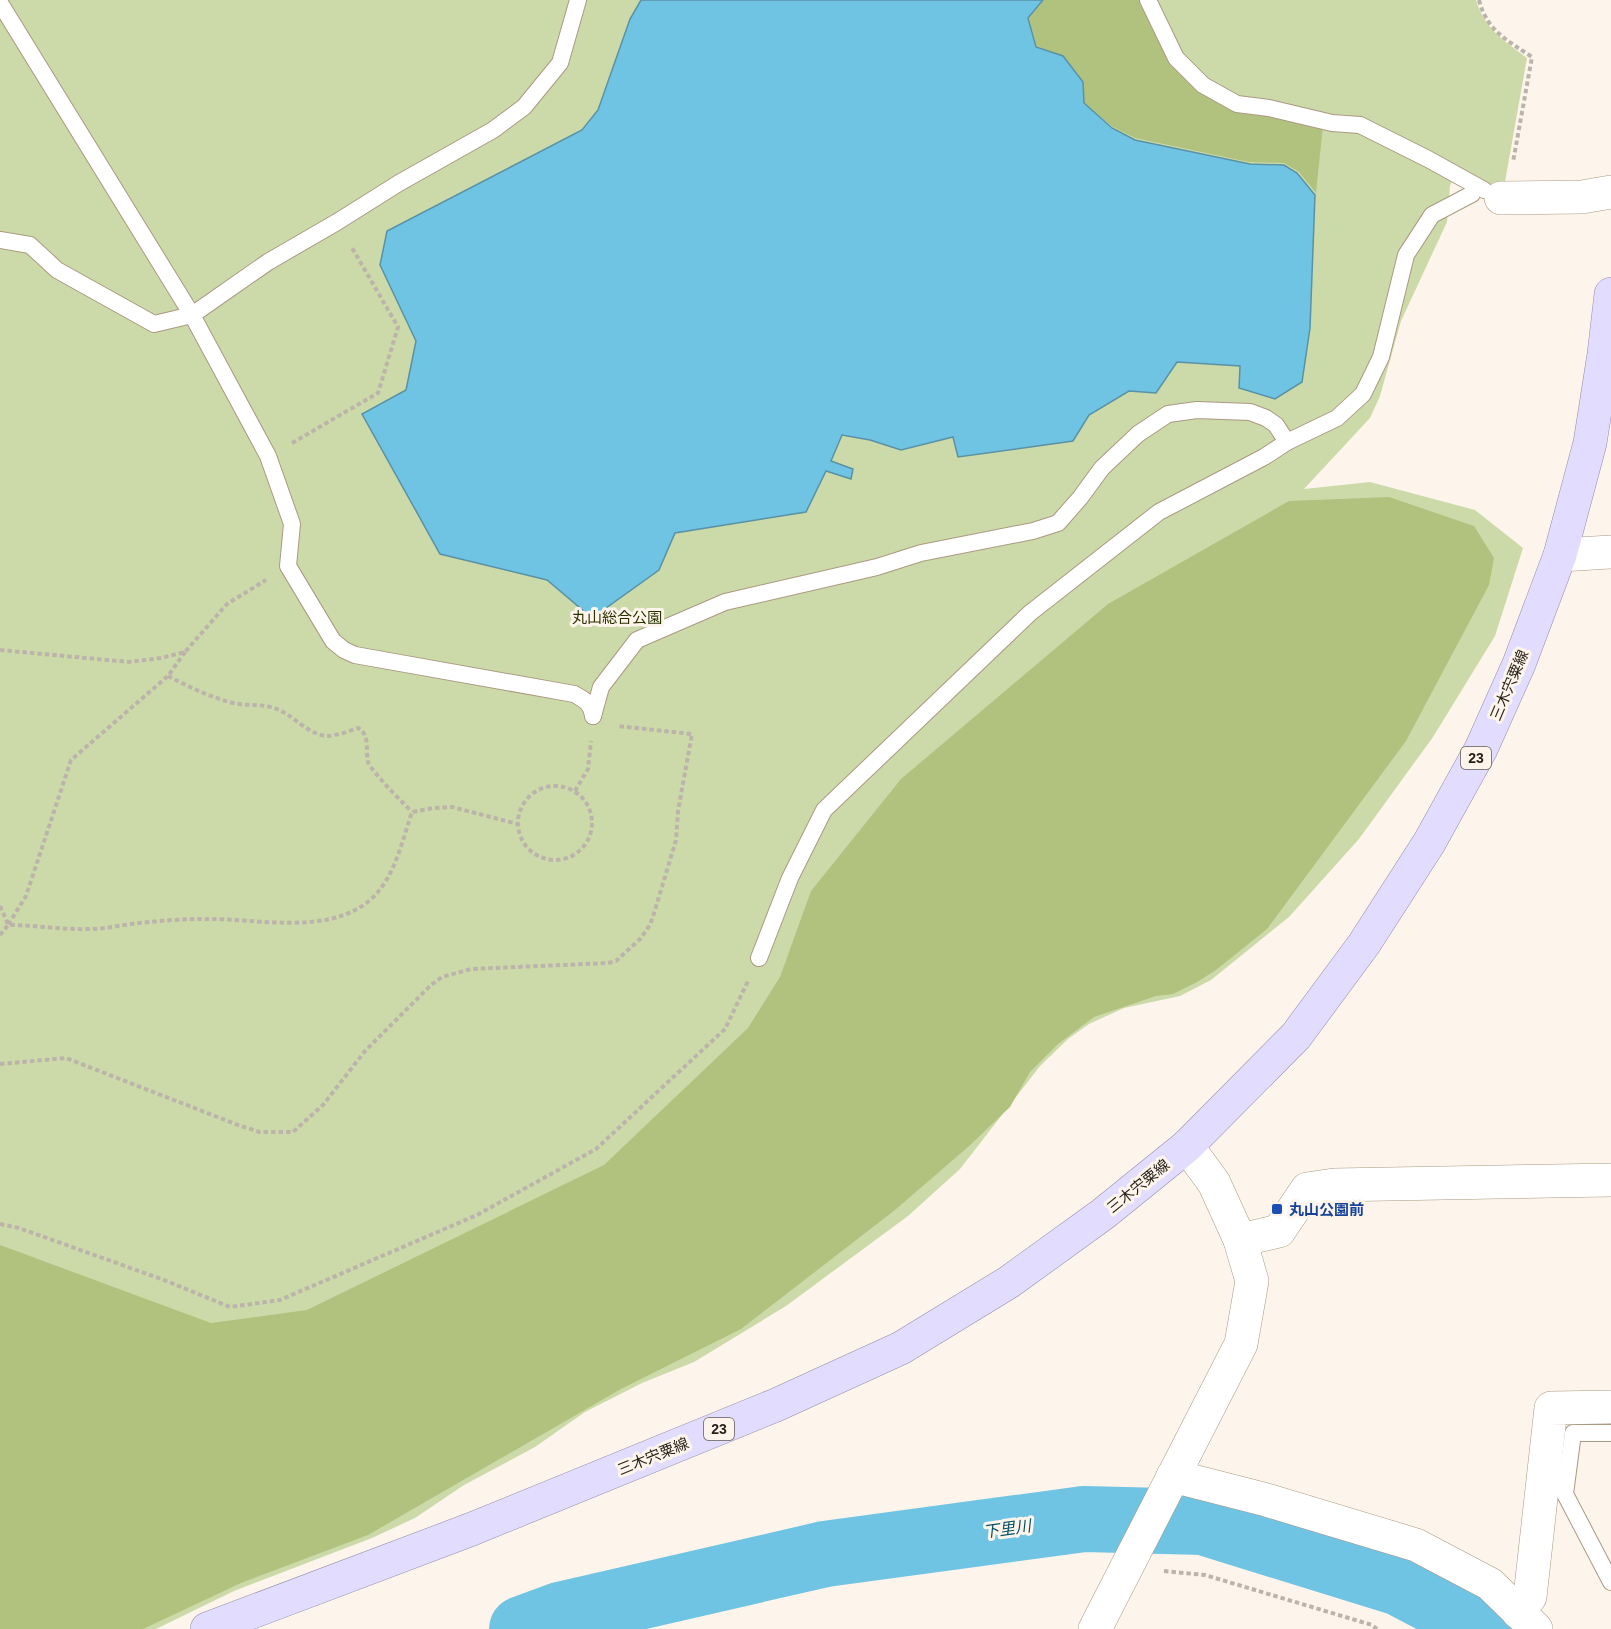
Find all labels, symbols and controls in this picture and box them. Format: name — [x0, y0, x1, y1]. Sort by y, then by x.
park label: 丸山総合公園 — [572, 609, 662, 626]
street label: 三木宍粟線 — [1487, 647, 1531, 723]
road number: 23 — [1461, 747, 1491, 769]
street label: 三木宍粟線 — [1104, 1156, 1172, 1216]
place label: 丸山公園前 — [1289, 1201, 1364, 1218]
marker: 丸山公園前 — [1270, 1202, 1284, 1216]
road number: 23 — [704, 1418, 734, 1440]
street label: 三木宍粟線 — [615, 1434, 691, 1478]
water label: 下里川 — [982, 1517, 1034, 1541]

